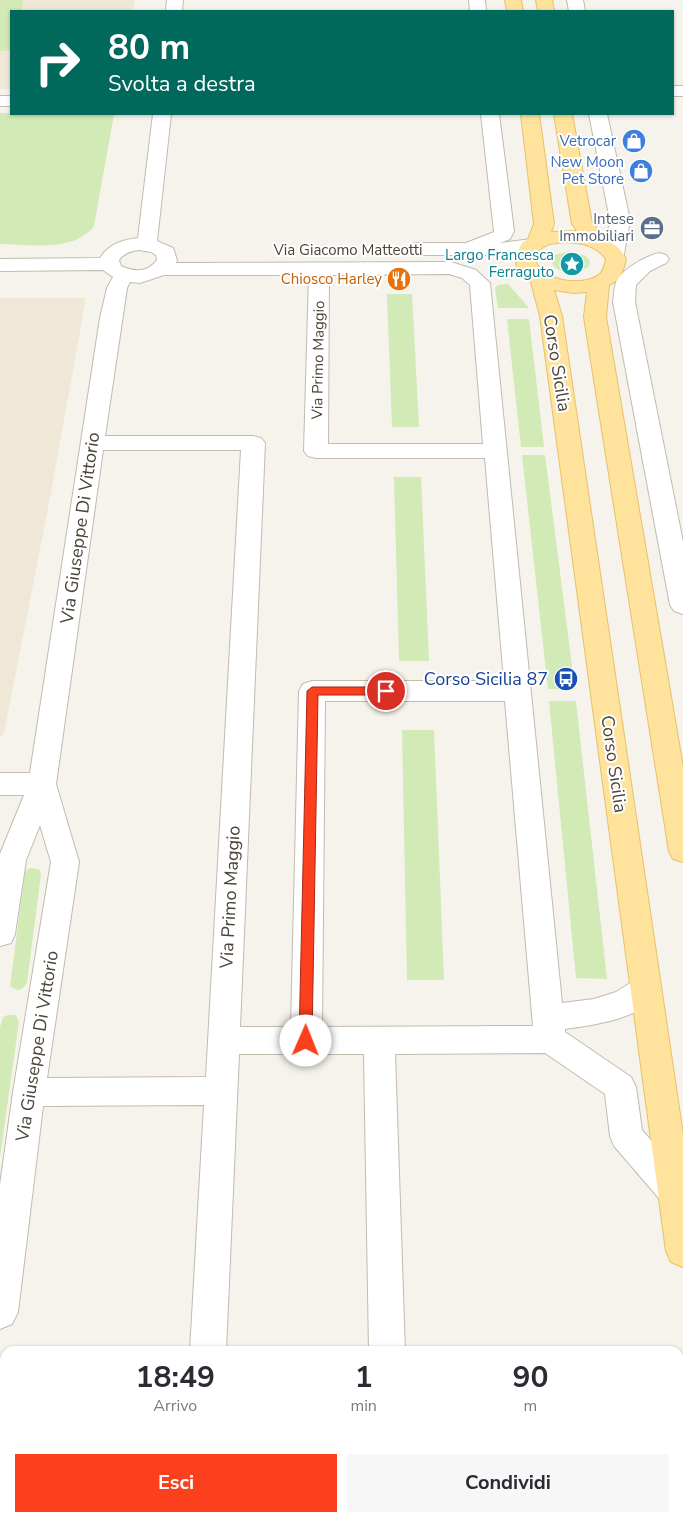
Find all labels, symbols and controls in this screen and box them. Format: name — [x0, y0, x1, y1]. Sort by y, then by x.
text: 80 m — [108, 24, 190, 71]
icon: right — [25, 30, 90, 95]
text: Svolta a destra — [108, 69, 256, 99]
shop icon: Vetrocar — [621, 128, 647, 154]
place label: Vetrocar — [559, 131, 617, 151]
place label: New Moon Pet Store — [551, 152, 624, 189]
shop icon: New Moon Pet Store — [628, 158, 654, 184]
place label: Intese Immobiliari — [559, 209, 634, 246]
office icon: Intese Immobiliari — [639, 215, 665, 241]
street label: Via Giacomo Matteotti — [272, 240, 423, 260]
place label: Largo Francesca Ferraguto — [445, 245, 554, 282]
place icon: Largo Francesca Ferraguto — [559, 251, 585, 277]
restaurant icon: Chiosco Harley — [386, 266, 412, 292]
place label: Chiosco Harley — [281, 269, 382, 289]
street label: Via Primo Maggio — [307, 300, 329, 421]
street label: Corso Sicilia — [537, 313, 577, 413]
street label: Via Giuseppe Di Vittorio — [55, 431, 105, 626]
bus stop icon: Corso Sicilia 87 — [553, 666, 579, 692]
place label: Corso Sicilia 87 — [424, 667, 548, 691]
pin — [365, 670, 407, 712]
icon: arrive — [372, 677, 400, 705]
street label: Corso Sicilia — [595, 714, 633, 814]
street label: Via Primo Maggio — [214, 825, 246, 970]
street label: Via Giuseppe Di Vittorio — [10, 949, 64, 1144]
position arrow — [279, 1014, 331, 1066]
text: 18:49 — [136, 1357, 215, 1398]
text: 1 — [355, 1357, 373, 1398]
text: 90 — [512, 1357, 548, 1398]
text: Arrivo — [153, 1395, 197, 1417]
text: min — [350, 1395, 377, 1417]
text: m — [524, 1395, 537, 1417]
button: Esci — [15, 1454, 337, 1512]
button: Condividi — [347, 1454, 669, 1512]

